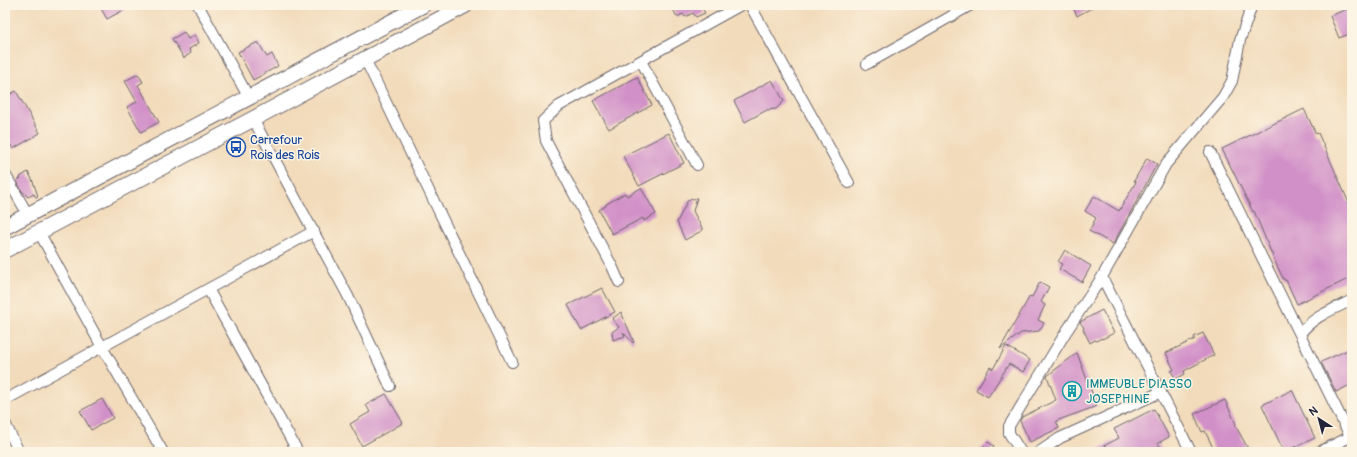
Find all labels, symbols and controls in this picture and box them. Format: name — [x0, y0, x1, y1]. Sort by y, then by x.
place label: Carrefour Rois des Rois — [250, 132, 320, 163]
bus stop icon: Carrefour Rois des Rois — [225, 136, 247, 158]
place label: IMMEUBLE DIASSO JOSEPHINE — [1086, 376, 1192, 407]
building icon: IMMEUBLE DIASSO JOSEPHINE — [1061, 380, 1083, 402]
north arrow — [1299, 399, 1339, 439]
text: N — [1307, 404, 1321, 419]

